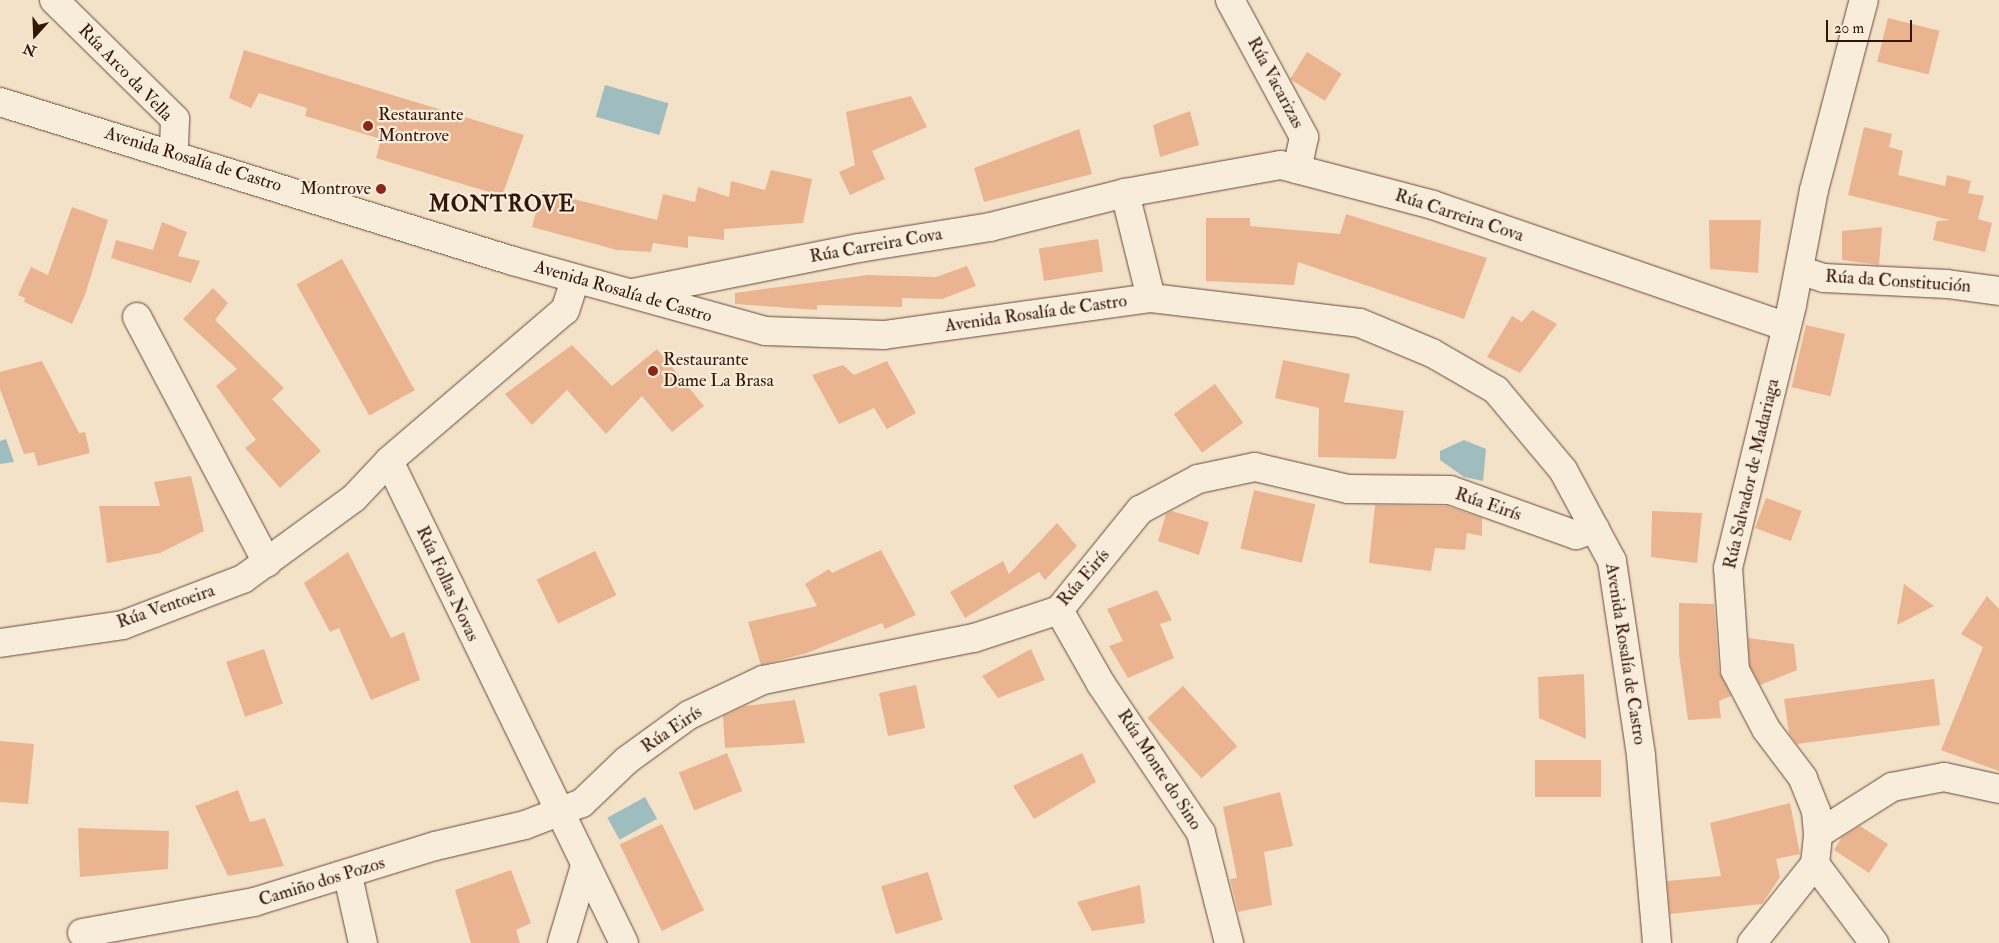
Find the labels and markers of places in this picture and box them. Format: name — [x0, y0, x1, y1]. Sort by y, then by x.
place label: Restaurante Montrove — [378, 105, 464, 148]
marker: Restaurante Montrove — [362, 120, 374, 132]
place label: Montrove — [300, 178, 371, 200]
marker: Montrove — [375, 183, 387, 195]
place label: Restaurante Dame La Brasa — [663, 350, 774, 392]
marker: Restaurante Dame La Brasa — [647, 365, 659, 377]

